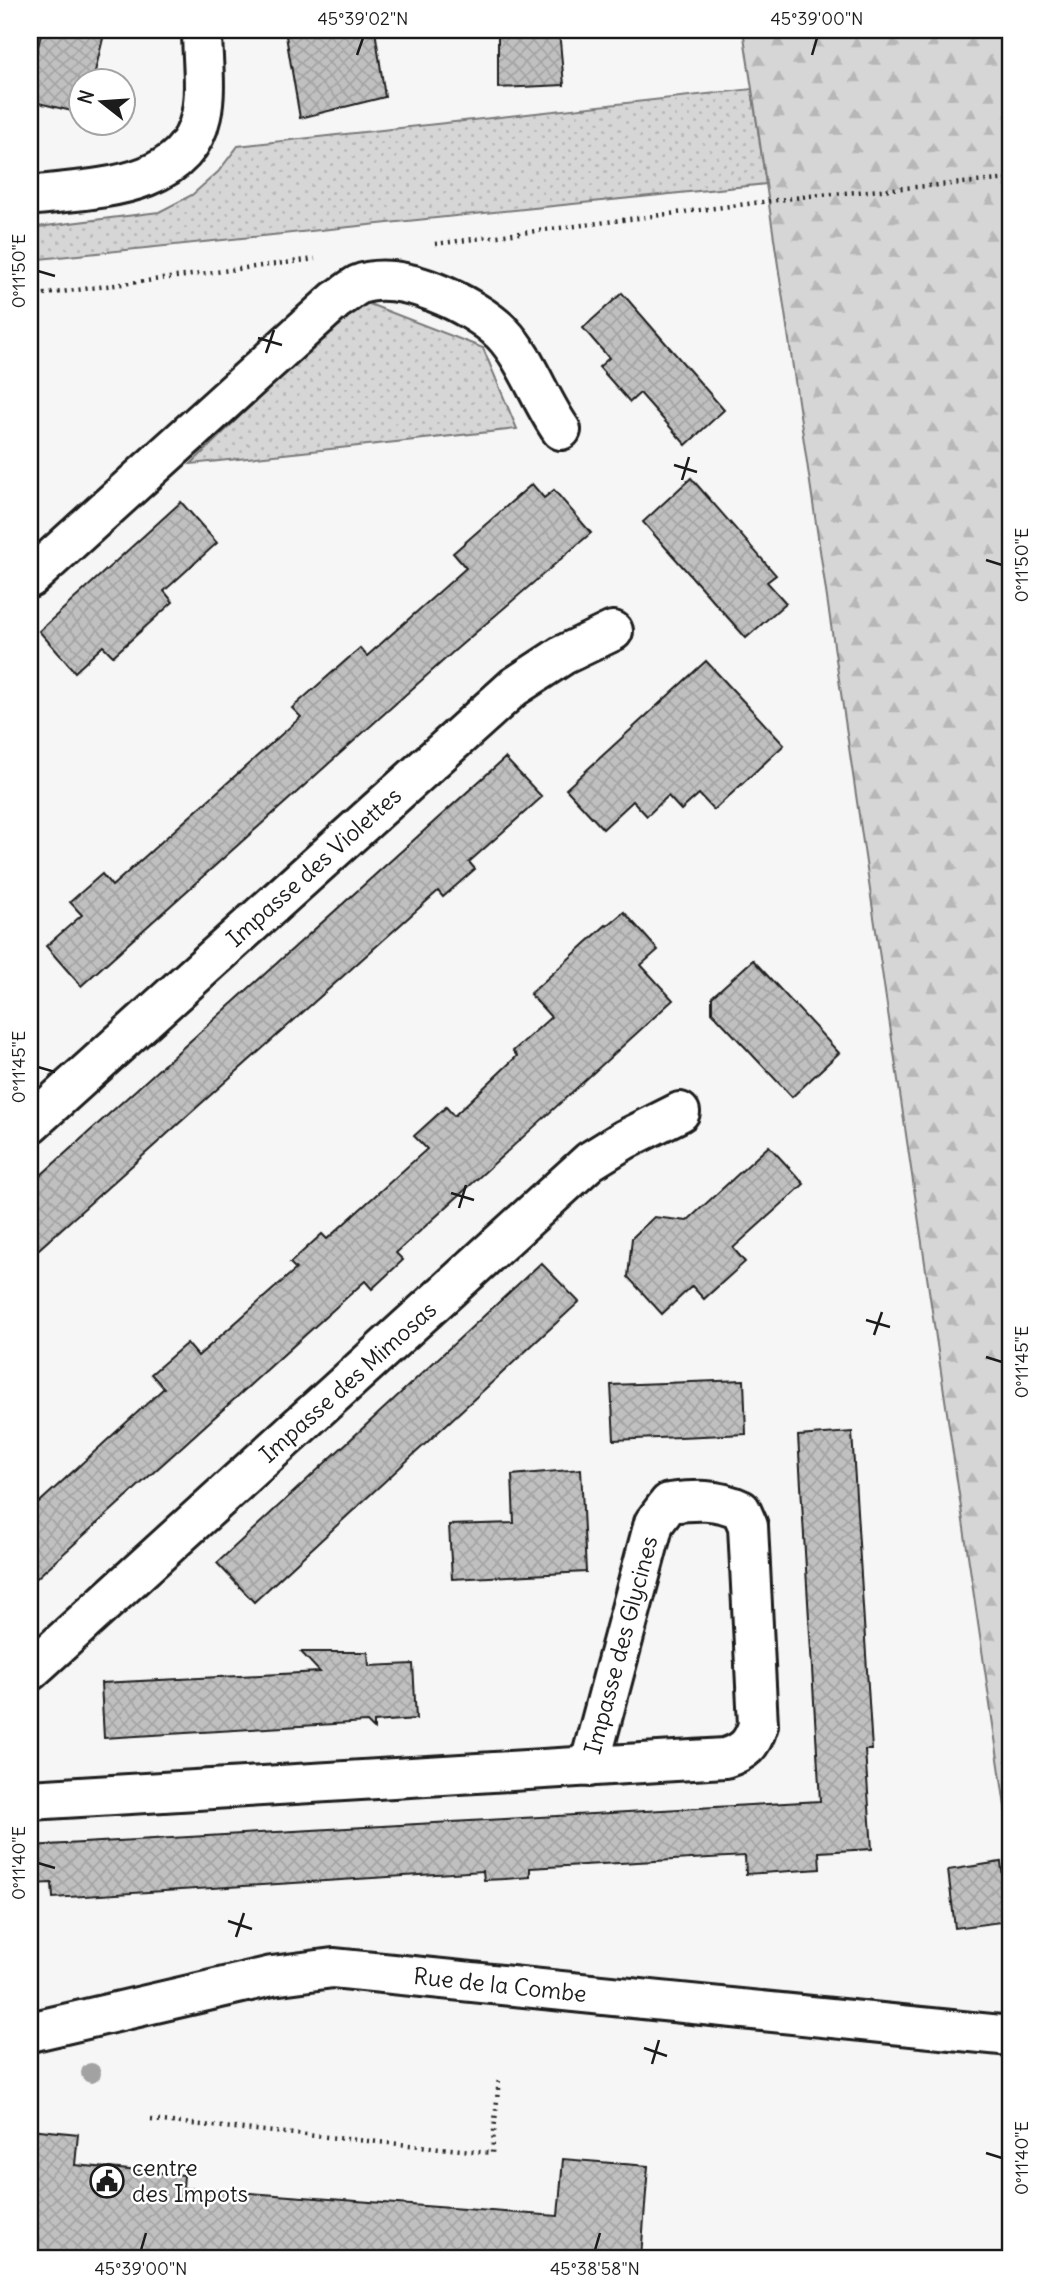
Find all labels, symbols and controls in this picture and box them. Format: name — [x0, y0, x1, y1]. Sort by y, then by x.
text: 45°39'02"N — [317, 7, 409, 30]
text: 45°39'00"N — [770, 7, 864, 30]
north arrow — [66, 66, 136, 136]
text: N — [72, 87, 99, 107]
text: 0°11'50"E — [7, 234, 30, 308]
text: 0°11'50"E — [1010, 528, 1033, 602]
street label: Impasse des Violettes — [220, 781, 407, 953]
text: 0°11'45"E — [7, 1031, 30, 1103]
street label: Impasse des Mimosas — [253, 1295, 442, 1469]
text: 0°11'45"E — [1010, 1326, 1033, 1398]
street label: Impasse des Glycines — [577, 1533, 664, 1757]
text: 0°11'40"E — [7, 1826, 30, 1900]
street label: Rue de la Combe — [412, 1961, 588, 2008]
text: 0°11'40"E — [1010, 2121, 1033, 2195]
place label: centre des Impots — [132, 2153, 248, 2208]
public building icon: centre des Impots — [88, 2162, 126, 2200]
text: 45°39'00"N — [94, 2257, 188, 2280]
text: 45°38'58"N — [550, 2257, 640, 2280]

